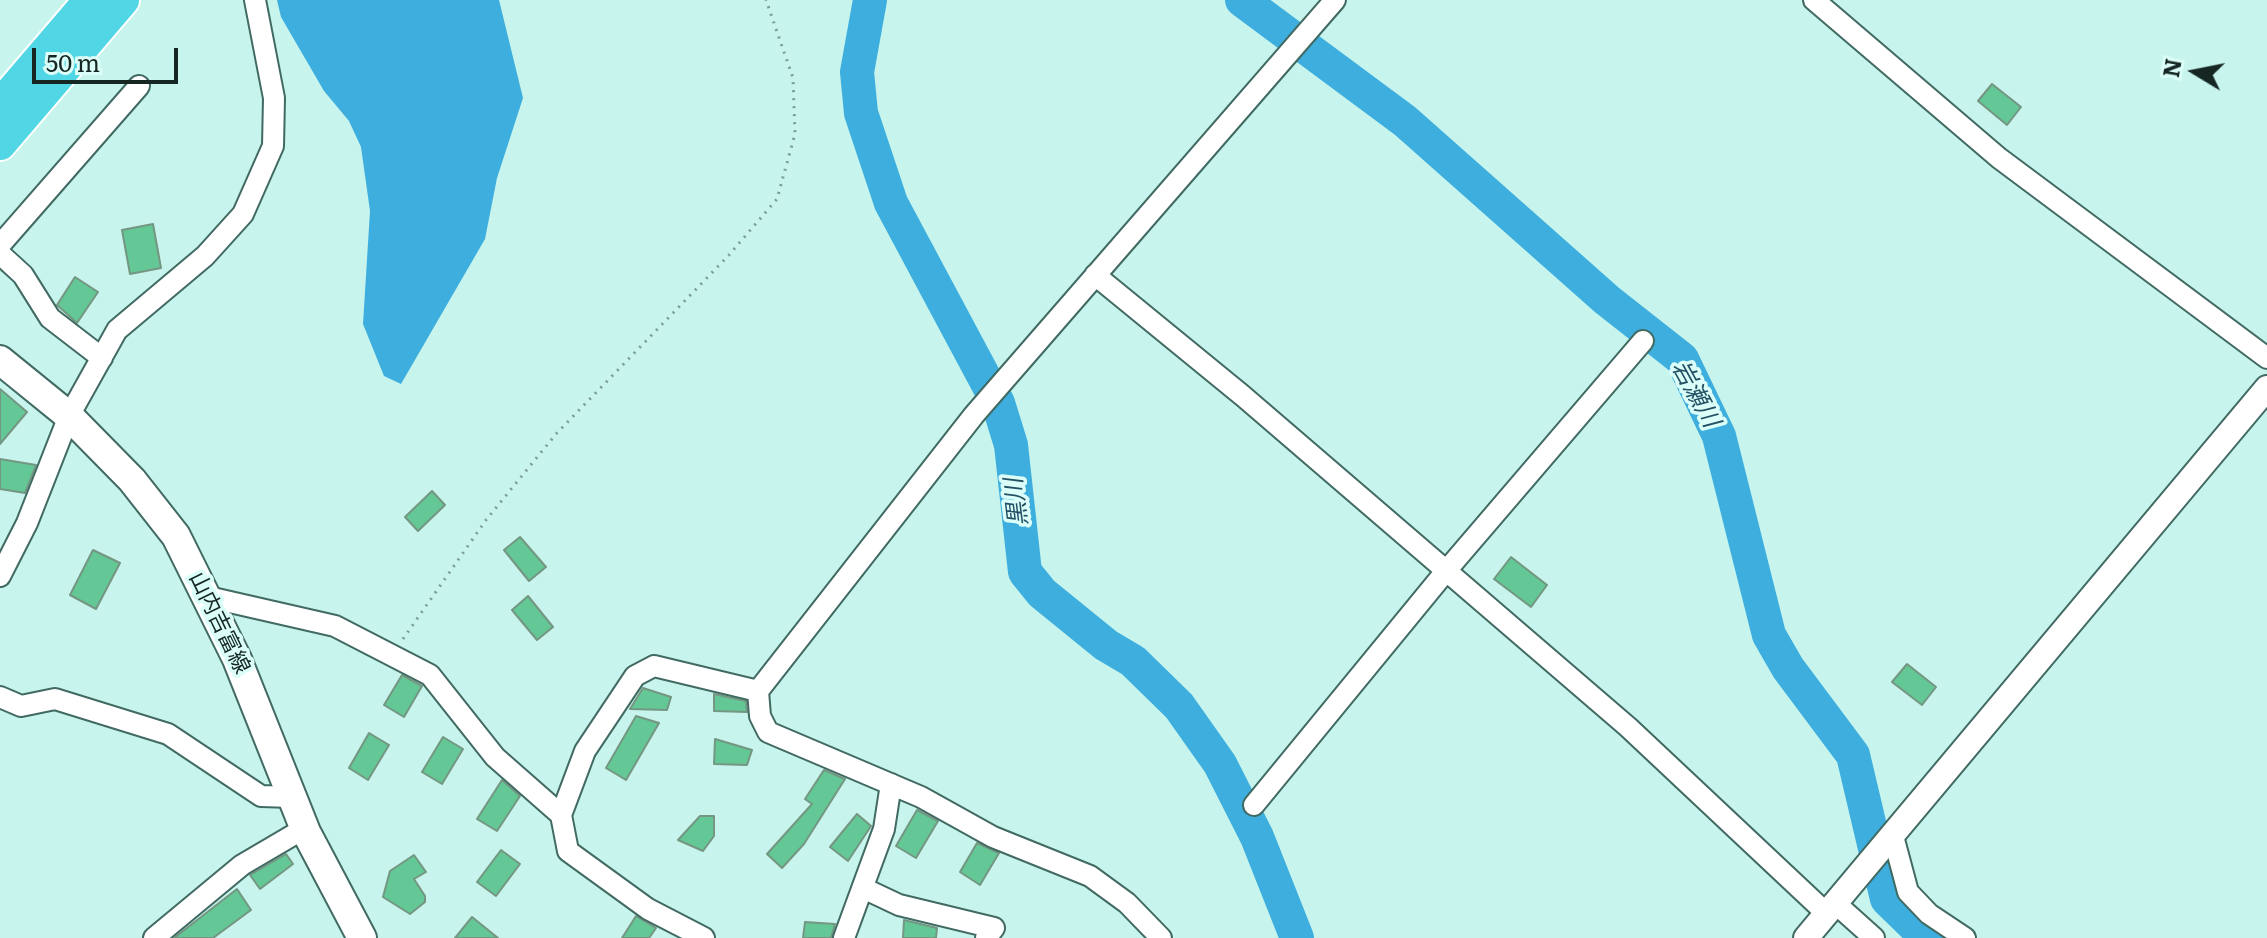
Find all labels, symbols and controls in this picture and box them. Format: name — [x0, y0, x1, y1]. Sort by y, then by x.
scale bar — [36, 32, 182, 82]
north arrow — [2155, 32, 2235, 112]
text: 50 m — [46, 44, 100, 79]
text: N — [2153, 56, 2189, 80]
water label: 岩瀬川 — [1665, 356, 1725, 432]
water label: 黒川 — [1000, 476, 1034, 528]
street label: 山内吉富線 — [183, 568, 255, 678]

